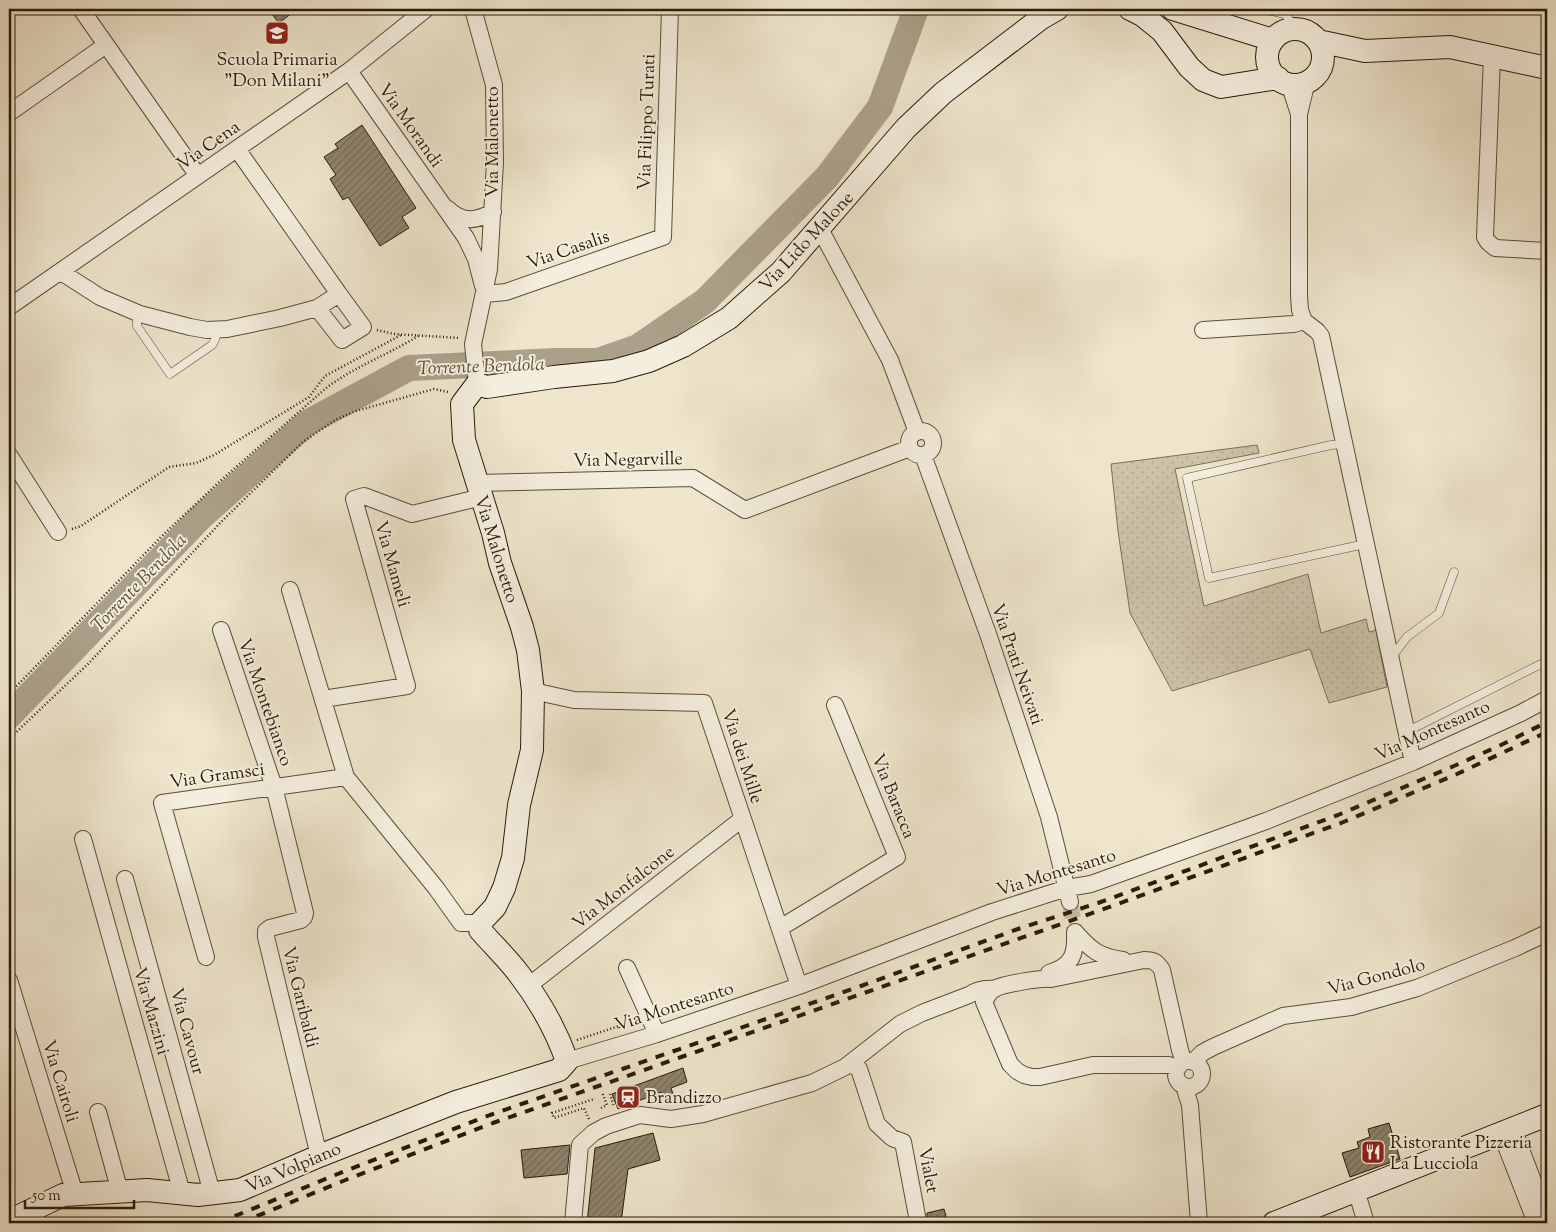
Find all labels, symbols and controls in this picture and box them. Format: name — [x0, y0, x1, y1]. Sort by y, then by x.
school or university icon: Scuola Primaria "Don Milani" — [264, 20, 290, 46]
place label: Scuola Primaria "Don Milani" — [217, 48, 338, 95]
street label: Via Filippo Turati — [633, 53, 663, 191]
street label: Via Morandi — [371, 79, 448, 174]
street label: Via Malonetto — [481, 86, 507, 198]
street label: Via Cena — [172, 115, 246, 178]
street label: Via Lido Malone — [754, 186, 861, 298]
street label: Via Casalis — [524, 225, 613, 277]
water label: Torrente Bendola — [417, 352, 546, 383]
street label: Via Negarville — [573, 447, 683, 475]
street label: Via Malonetto — [466, 493, 524, 607]
street label: Via Mameli — [366, 518, 416, 611]
water label: Torrente Bendola — [86, 528, 194, 639]
street label: Via Prati Neivati — [983, 600, 1049, 729]
street label: Via Montebianco — [230, 635, 298, 770]
street label: Via Montesanto — [1371, 695, 1495, 769]
street label: Via dei Mille — [714, 706, 769, 807]
street label: Via Baracca — [863, 750, 921, 843]
street label: Via Gramsci — [168, 757, 266, 797]
street label: Via Monfalcone — [568, 840, 681, 937]
street label: Via Montesanto — [994, 843, 1120, 904]
street label: Via Garibaldi — [274, 944, 324, 1051]
street label: Via Gondolo — [1325, 952, 1428, 1003]
street label: Via Mazzini — [125, 965, 175, 1058]
street label: Via Montesanto — [612, 976, 738, 1039]
street label: Via Cavour — [162, 985, 210, 1078]
street label: Via Cairoli — [34, 1037, 84, 1126]
station icon: Brandizzo — [615, 1084, 641, 1110]
place label: Brandizzo — [646, 1086, 722, 1112]
place label: Ristorante Pizzeria La Lucciola — [1390, 1131, 1532, 1178]
street label: Via Volpiano — [242, 1137, 346, 1201]
restaurant icon: Ristorante Pizzeria La Lucciola — [1360, 1139, 1386, 1165]
street label: Vialet — [910, 1145, 944, 1196]
scale bar — [25, 1177, 134, 1209]
text: 50 m — [31, 1186, 61, 1207]

